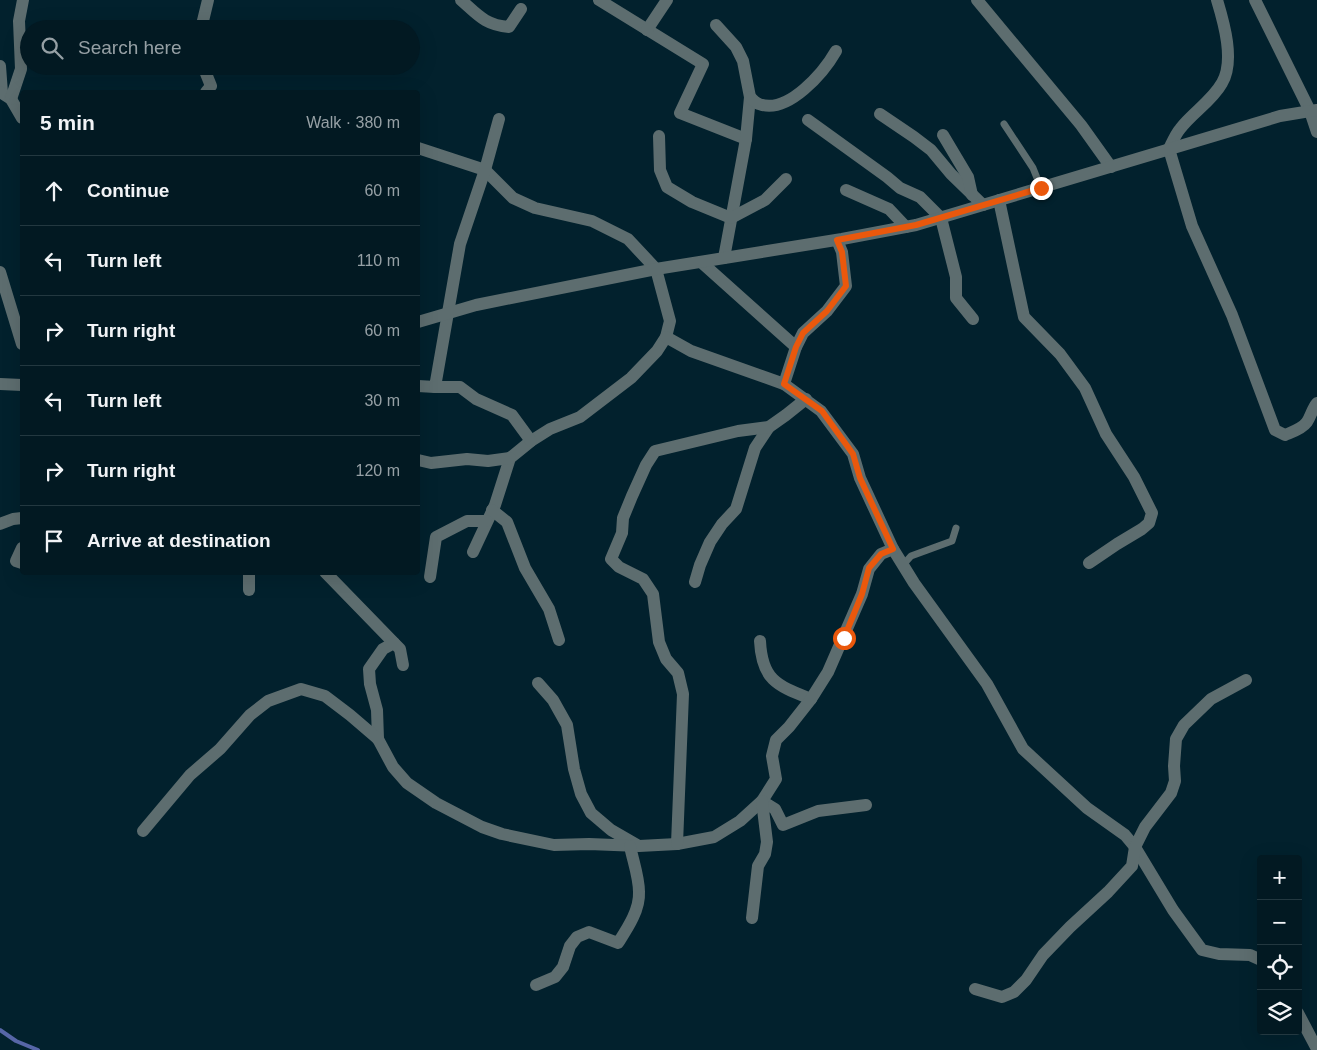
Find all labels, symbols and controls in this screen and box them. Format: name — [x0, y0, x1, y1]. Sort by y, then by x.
search box — [20, 20, 420, 75]
icon: search — [38, 34, 66, 62]
text: Search here — [78, 37, 182, 58]
text: 5 min — [40, 111, 95, 134]
text: Walk · 380 m — [306, 114, 400, 131]
icon: ahead — [40, 177, 68, 205]
route end — [1030, 177, 1053, 200]
text: Continue — [87, 180, 169, 201]
text: 60 m — [364, 182, 400, 199]
icon: left — [40, 247, 68, 275]
text: Turn left — [87, 250, 162, 271]
text: 110 m — [357, 252, 400, 269]
icon: right — [40, 317, 68, 345]
text: Turn right — [87, 320, 175, 341]
text: 60 m — [364, 322, 400, 339]
icon: left — [40, 387, 68, 415]
text: Turn left — [87, 390, 162, 411]
text: 30 m — [364, 392, 400, 409]
icon: right — [40, 457, 68, 485]
text: Turn right — [87, 460, 175, 481]
text: 120 m — [356, 462, 400, 479]
icon: arrive — [40, 527, 68, 555]
text: Arrive at destination — [87, 530, 271, 551]
route start — [833, 627, 856, 650]
map controls — [1257, 855, 1302, 1035]
button: + — [1257, 855, 1302, 900]
button: − — [1257, 900, 1302, 945]
button: locate — [1257, 945, 1302, 990]
button: layers — [1257, 990, 1302, 1035]

